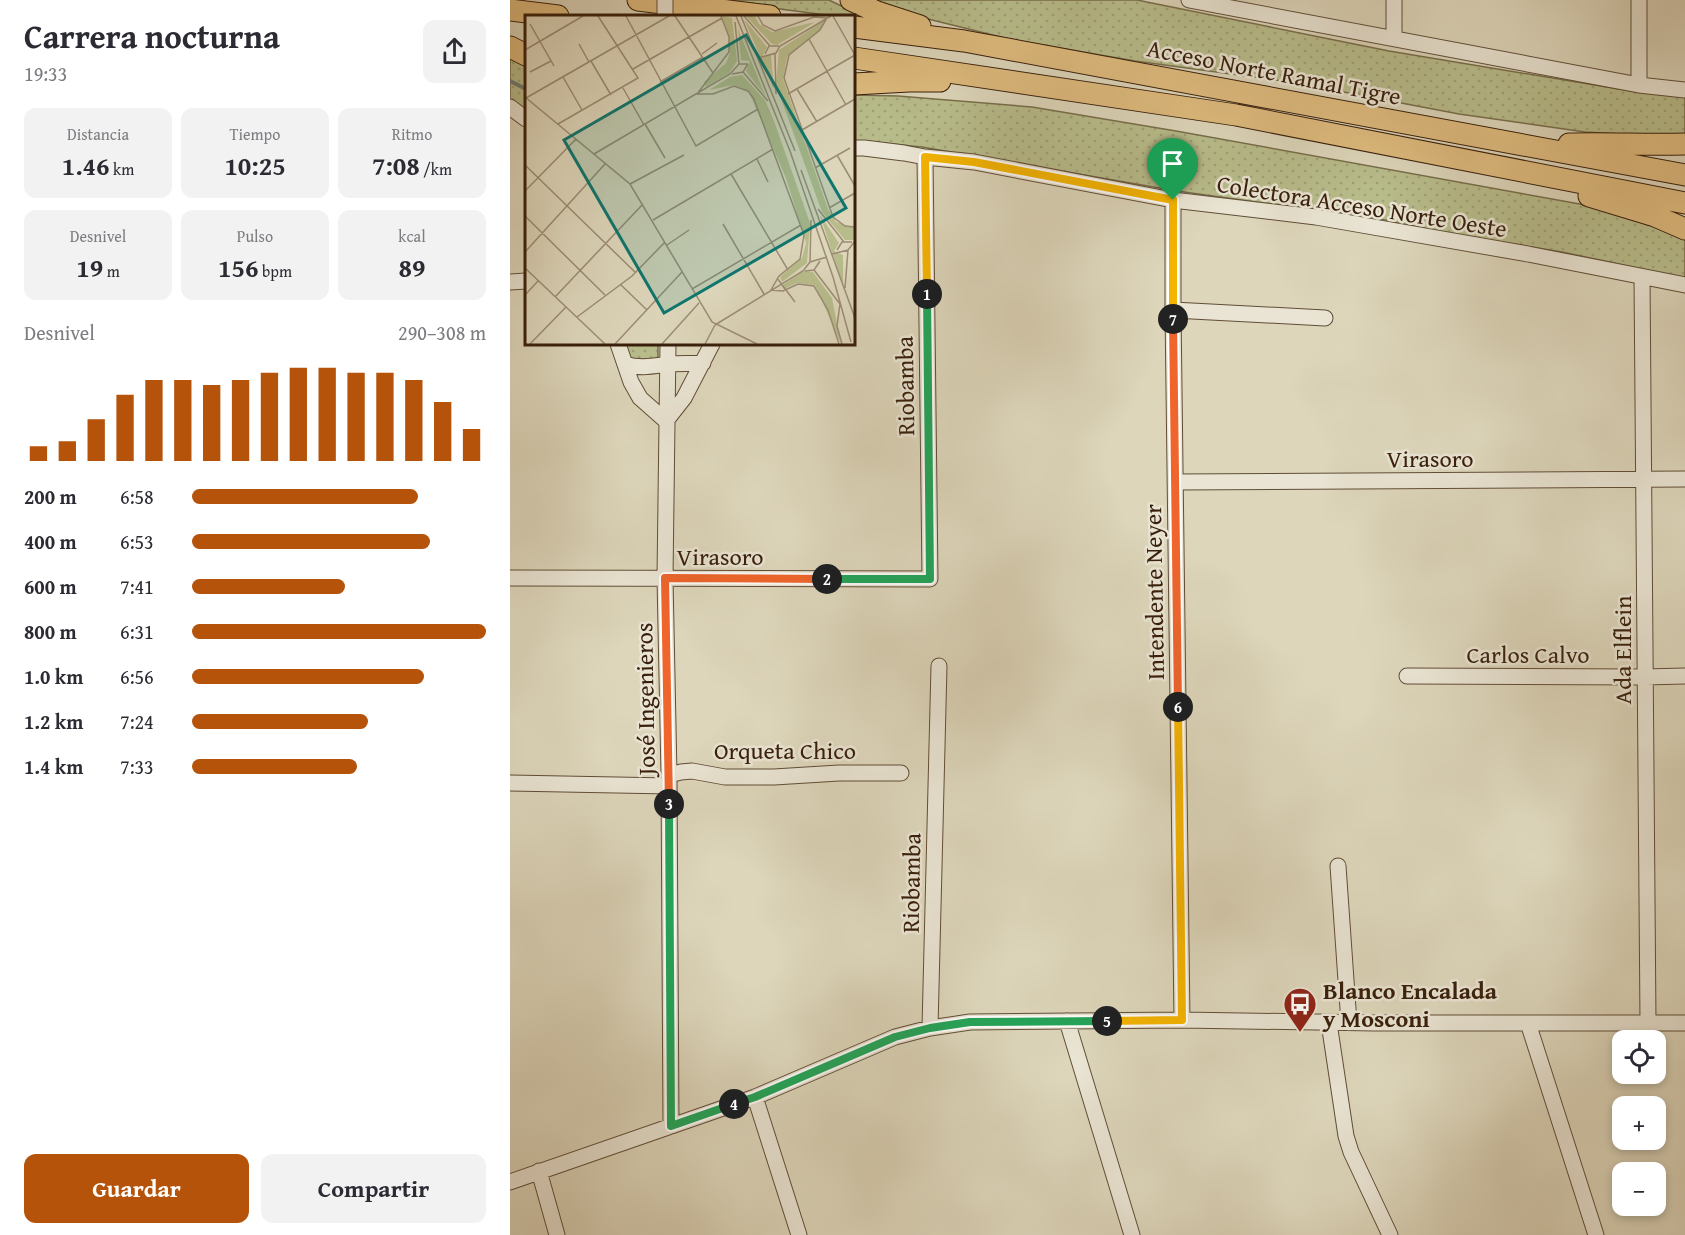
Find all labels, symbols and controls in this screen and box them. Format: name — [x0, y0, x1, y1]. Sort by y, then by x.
text: Carrera nocturna — [24, 12, 280, 60]
inset map — [525, 15, 855, 345]
button: share — [423, 20, 486, 83]
street label: Acceso Norte Ramal Tigre — [1144, 30, 1404, 114]
text: 19:33 — [24, 59, 67, 88]
text: Distancia — [67, 122, 129, 146]
text: Tiempo — [230, 122, 280, 146]
text: Ritmo — [392, 122, 432, 146]
pin — [1147, 138, 1198, 200]
text: 1.46 — [62, 146, 110, 185]
text: 10:25 — [224, 146, 286, 185]
text: 7:08 — [372, 146, 420, 185]
icon: arrive — [1156, 147, 1189, 180]
text: km — [110, 157, 134, 181]
text: /km — [420, 157, 452, 181]
street label: Colectora Acceso Norte Oeste — [1215, 166, 1509, 246]
text: Desnivel — [70, 224, 126, 248]
text: Pulso — [237, 224, 273, 248]
text: kcal — [398, 224, 426, 248]
text: 19 — [76, 248, 103, 287]
text: 156 — [218, 248, 258, 287]
text: 89 — [399, 248, 425, 287]
text: m — [103, 259, 120, 283]
text: bpm — [258, 259, 292, 283]
pin: 1 — [912, 279, 942, 309]
text: 1 — [923, 282, 931, 306]
pin: 7 — [1158, 304, 1188, 334]
text: 7 — [1169, 307, 1177, 331]
text: Desnivel — [24, 318, 95, 347]
text: 290–308 m — [398, 318, 486, 347]
street label: Riobamba — [887, 335, 923, 436]
street label: Virasoro — [1387, 441, 1474, 476]
text: 200 m — [24, 482, 77, 511]
text: 6:58 — [120, 482, 154, 511]
street label: Intendente Neyer — [1135, 503, 1173, 680]
text: 400 m — [24, 527, 77, 556]
text: 6:53 — [120, 527, 154, 556]
street label: Virasoro — [677, 539, 764, 574]
pin: 2 — [812, 564, 842, 594]
text: 2 — [823, 567, 831, 591]
text: 600 m — [24, 572, 77, 601]
text: 7:41 — [120, 572, 154, 601]
street label: Ada Elflein — [1605, 595, 1640, 704]
text: 800 m — [24, 617, 77, 646]
text: 6:31 — [120, 617, 154, 646]
street label: José Ingenieros — [626, 622, 664, 779]
street label: Carlos Calvo — [1467, 637, 1589, 672]
text: 1.0 km — [24, 662, 83, 691]
text: 6:56 — [120, 662, 154, 691]
pin: 6 — [1163, 692, 1193, 722]
text: 6 — [1174, 695, 1182, 719]
text: 1.2 km — [24, 707, 83, 736]
text: 7:24 — [120, 707, 154, 736]
street label: Orqueta Chico — [714, 733, 856, 768]
text: 1.4 km — [24, 752, 83, 781]
text: 7:33 — [120, 752, 154, 781]
pin: 3 — [654, 789, 684, 819]
text: 3 — [665, 792, 673, 816]
street label: Riobamba — [893, 832, 929, 933]
place label: Blanco Encalada y Mosconi — [1322, 973, 1498, 1036]
bus stop icon: Blanco Encalada y Mosconi — [1282, 986, 1318, 1033]
pin: 5 — [1092, 1006, 1122, 1036]
text: 5 — [1103, 1009, 1111, 1033]
map controls — [1612, 1030, 1666, 1216]
button: locate — [1612, 1030, 1666, 1084]
pin: 4 — [719, 1089, 749, 1119]
text: 4 — [730, 1092, 738, 1116]
button: + — [1612, 1096, 1666, 1150]
button: Guardar — [24, 1154, 249, 1223]
button: Compartir — [261, 1154, 486, 1223]
button: − — [1612, 1162, 1666, 1216]

